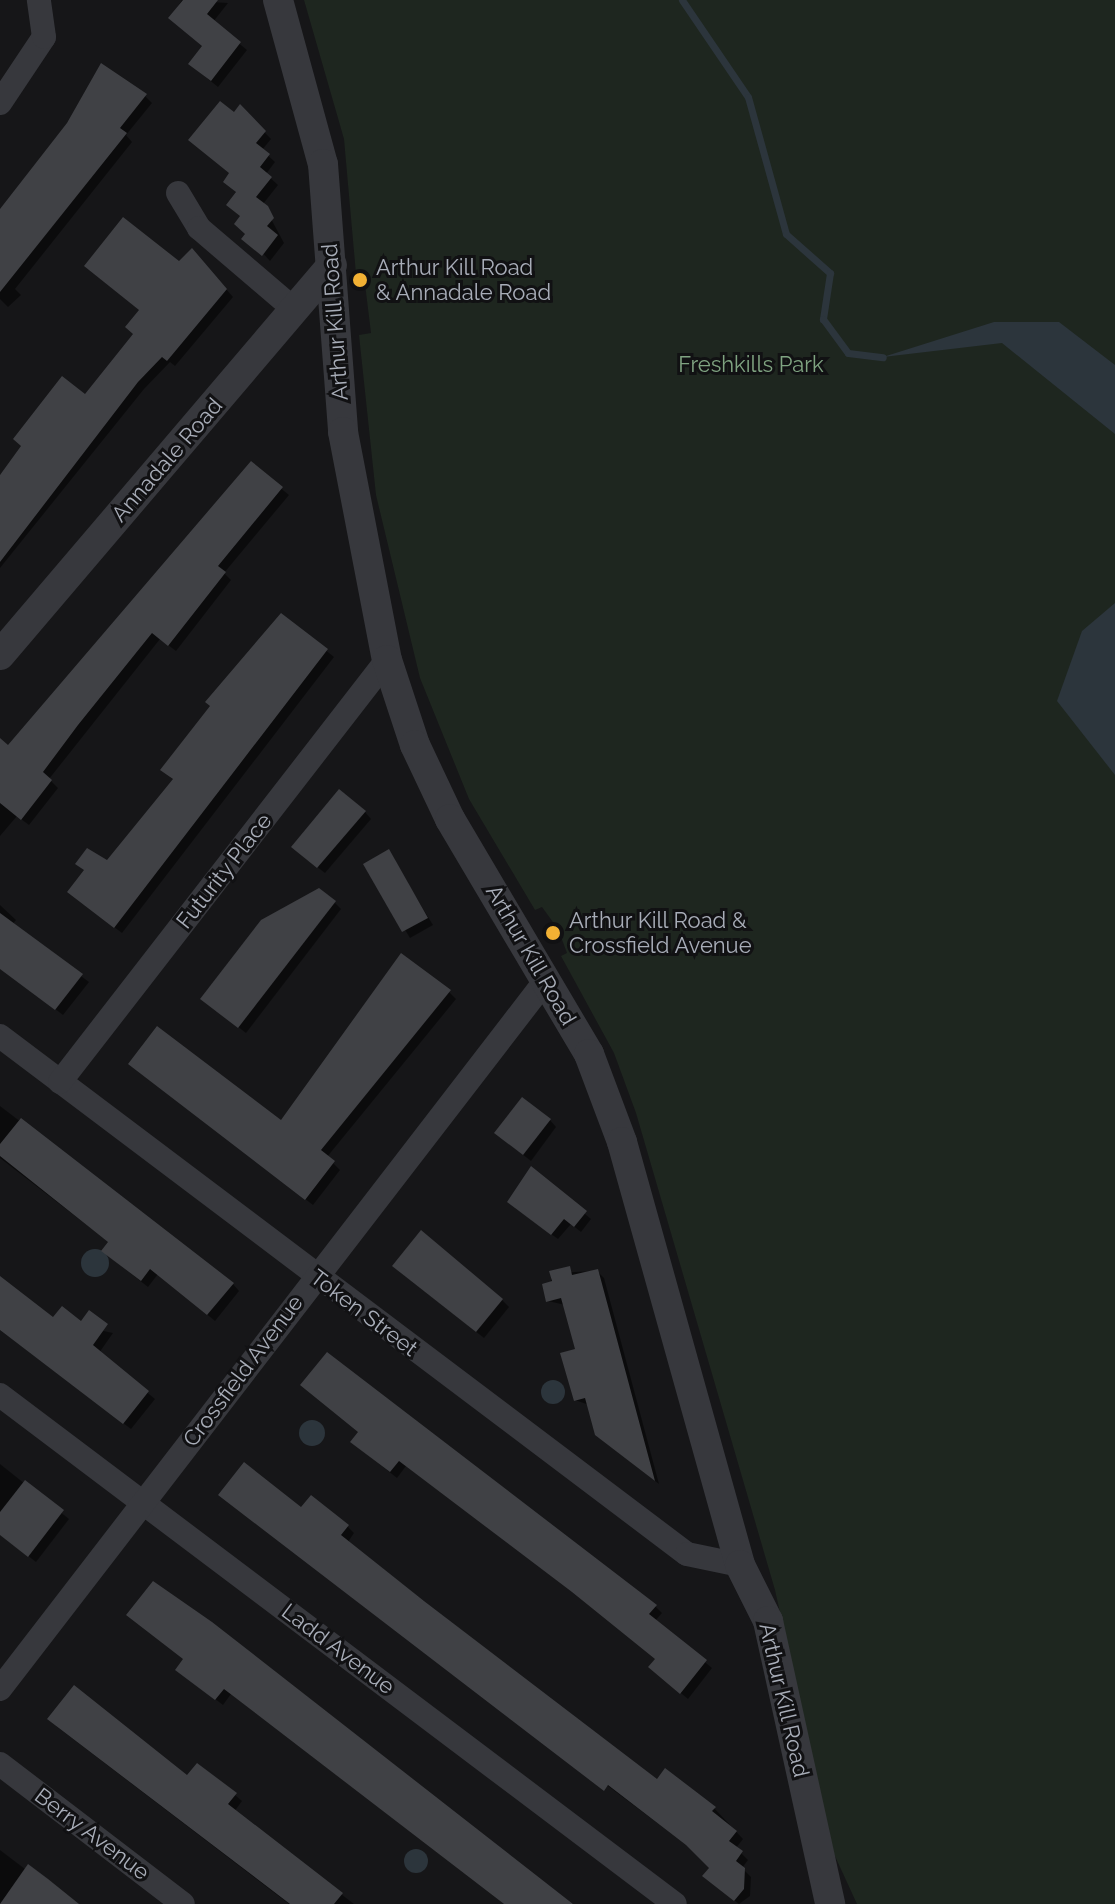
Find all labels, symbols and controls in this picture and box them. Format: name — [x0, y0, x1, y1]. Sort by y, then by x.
street label: Arthur Kill Road — [316, 242, 354, 402]
place label: Arthur Kill Road & Annadale Road — [376, 254, 552, 306]
marker: Arthur Kill Road & Annadale Road — [351, 271, 369, 289]
park label: Freshkills Park — [678, 352, 824, 378]
street label: Annadale Road — [106, 393, 228, 527]
street label: Futurity Place — [171, 808, 277, 934]
street label: Arthur Kill Road — [480, 880, 582, 1030]
place label: Arthur Kill Road & Crossfield Avenue — [569, 907, 752, 958]
marker: Arthur Kill Road & Crossfield Avenue — [544, 924, 562, 942]
street label: Token Street — [305, 1264, 423, 1362]
street label: Crossfield Avenue — [177, 1290, 309, 1452]
street label: Ladd Avenue — [276, 1598, 400, 1700]
street label: Arthur Kill Road — [753, 1620, 815, 1780]
street label: Berry Avenue — [29, 1782, 155, 1886]

